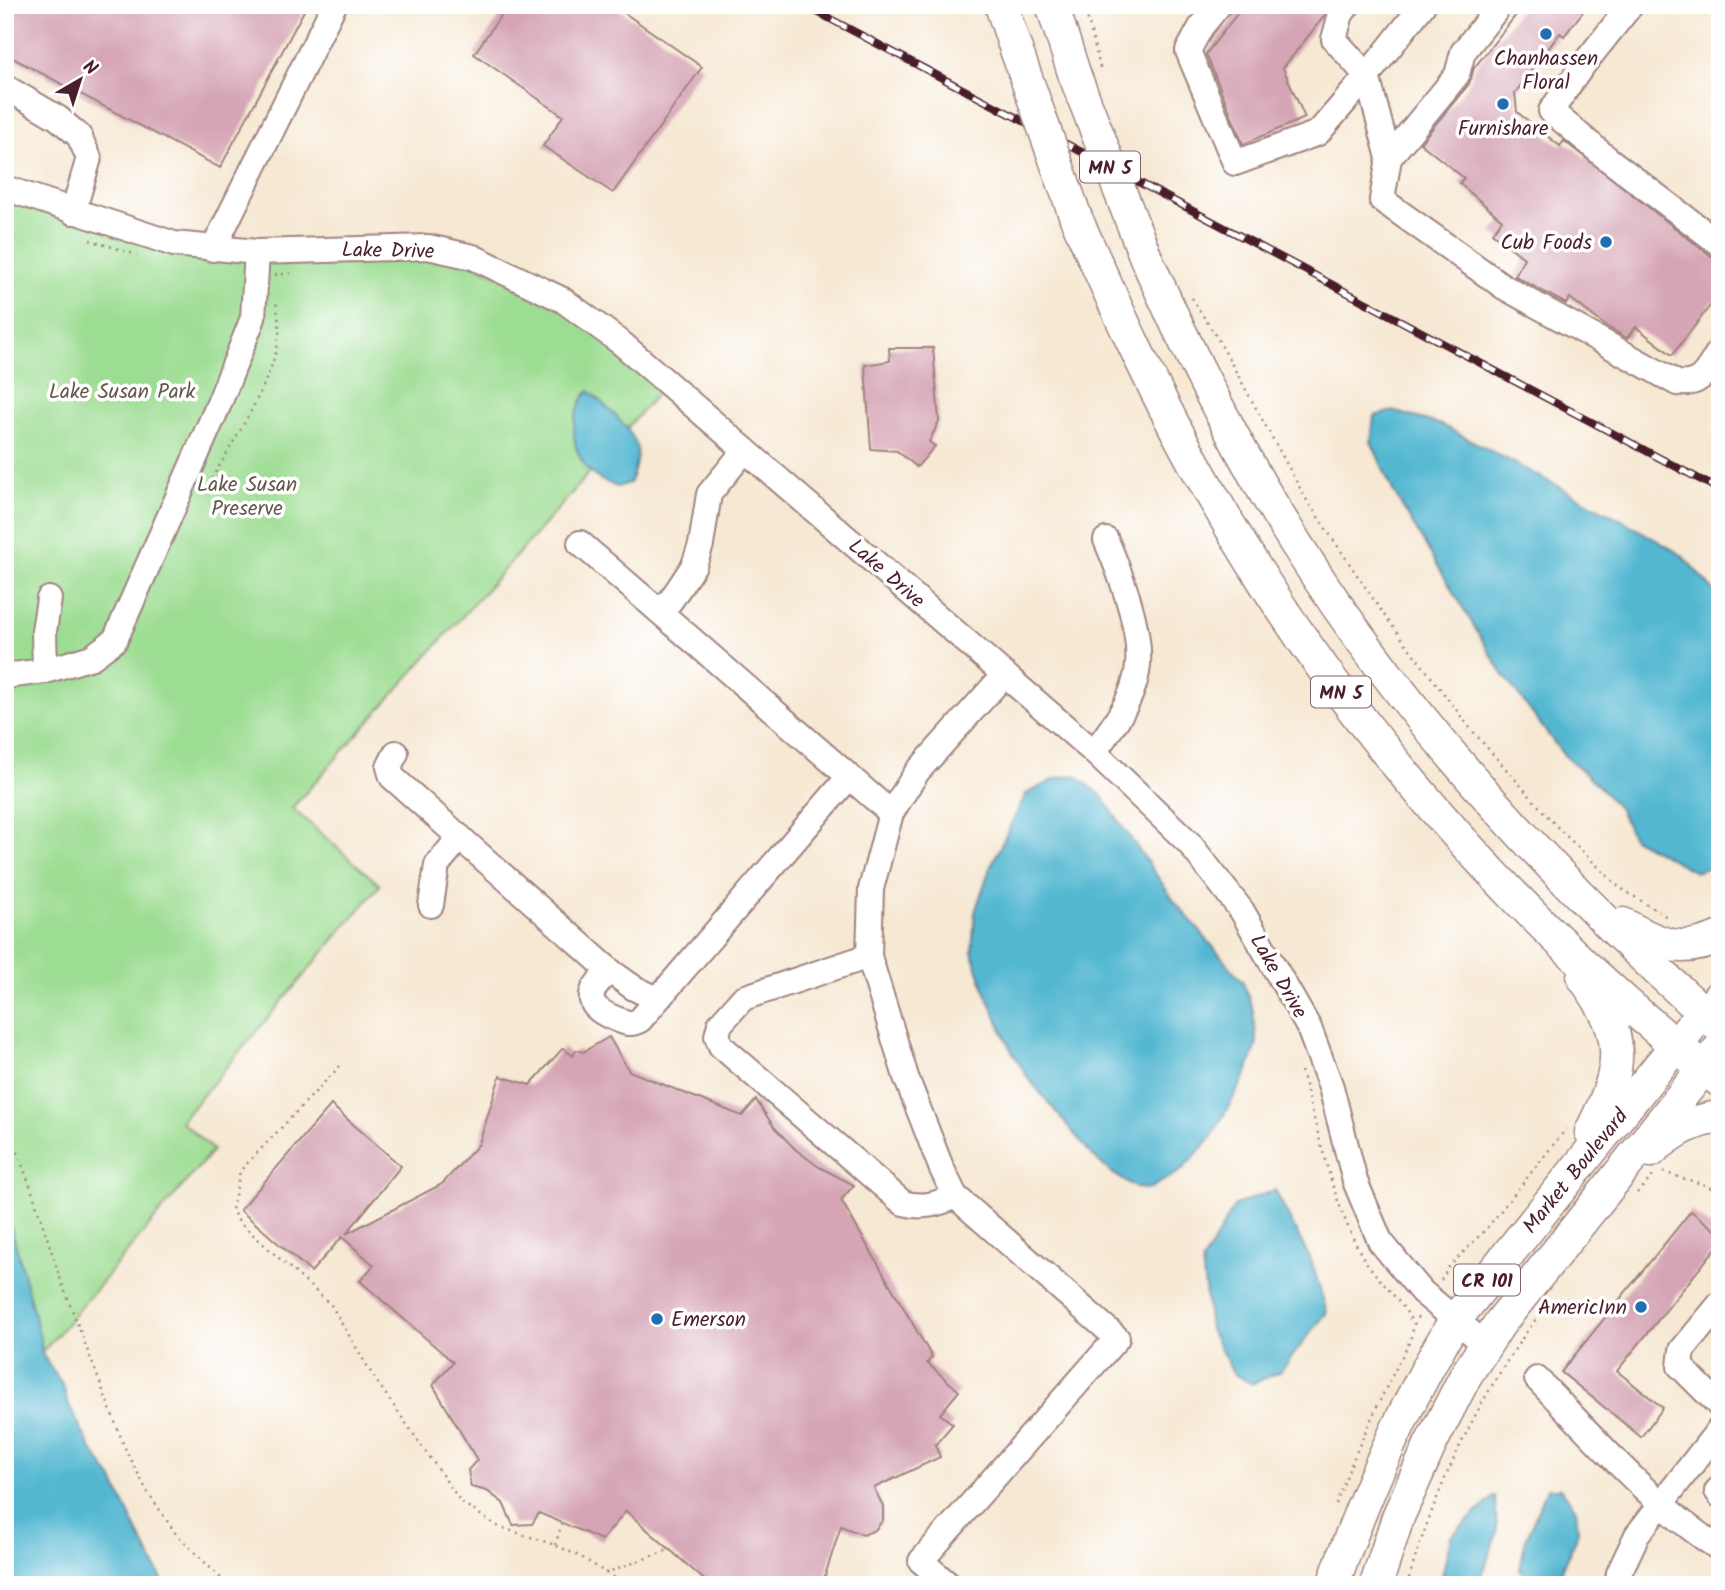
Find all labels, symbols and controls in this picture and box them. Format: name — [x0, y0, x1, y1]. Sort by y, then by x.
marker: Chanhassen Floral — [1538, 26, 1554, 42]
place label: Chanhassen Floral — [1494, 43, 1598, 100]
north arrow — [46, 46, 116, 116]
text: N — [75, 53, 104, 84]
marker: Furnishare — [1495, 96, 1511, 112]
place label: Furnishare — [1458, 113, 1549, 146]
road number: MN 5 — [1080, 152, 1140, 182]
place label: Cub Foods — [1500, 227, 1592, 260]
street label: Lake Drive — [341, 234, 435, 269]
marker: Cub Foods — [1598, 234, 1614, 250]
park label: Lake Susan Park — [49, 376, 196, 409]
park label: Lake Susan Preserve — [197, 469, 297, 526]
street label: Lake Drive — [840, 531, 932, 617]
road number: MN 5 — [1311, 677, 1371, 708]
street label: Lake Drive — [1240, 928, 1315, 1026]
street label: Market Boulevard — [1515, 1102, 1637, 1242]
road number: CR 101 — [1454, 1264, 1520, 1296]
place label: AmericInn — [1538, 1292, 1627, 1325]
marker: AmericInn — [1633, 1299, 1649, 1315]
place label: Emerson — [671, 1304, 746, 1337]
marker: Emerson — [649, 1311, 665, 1327]

